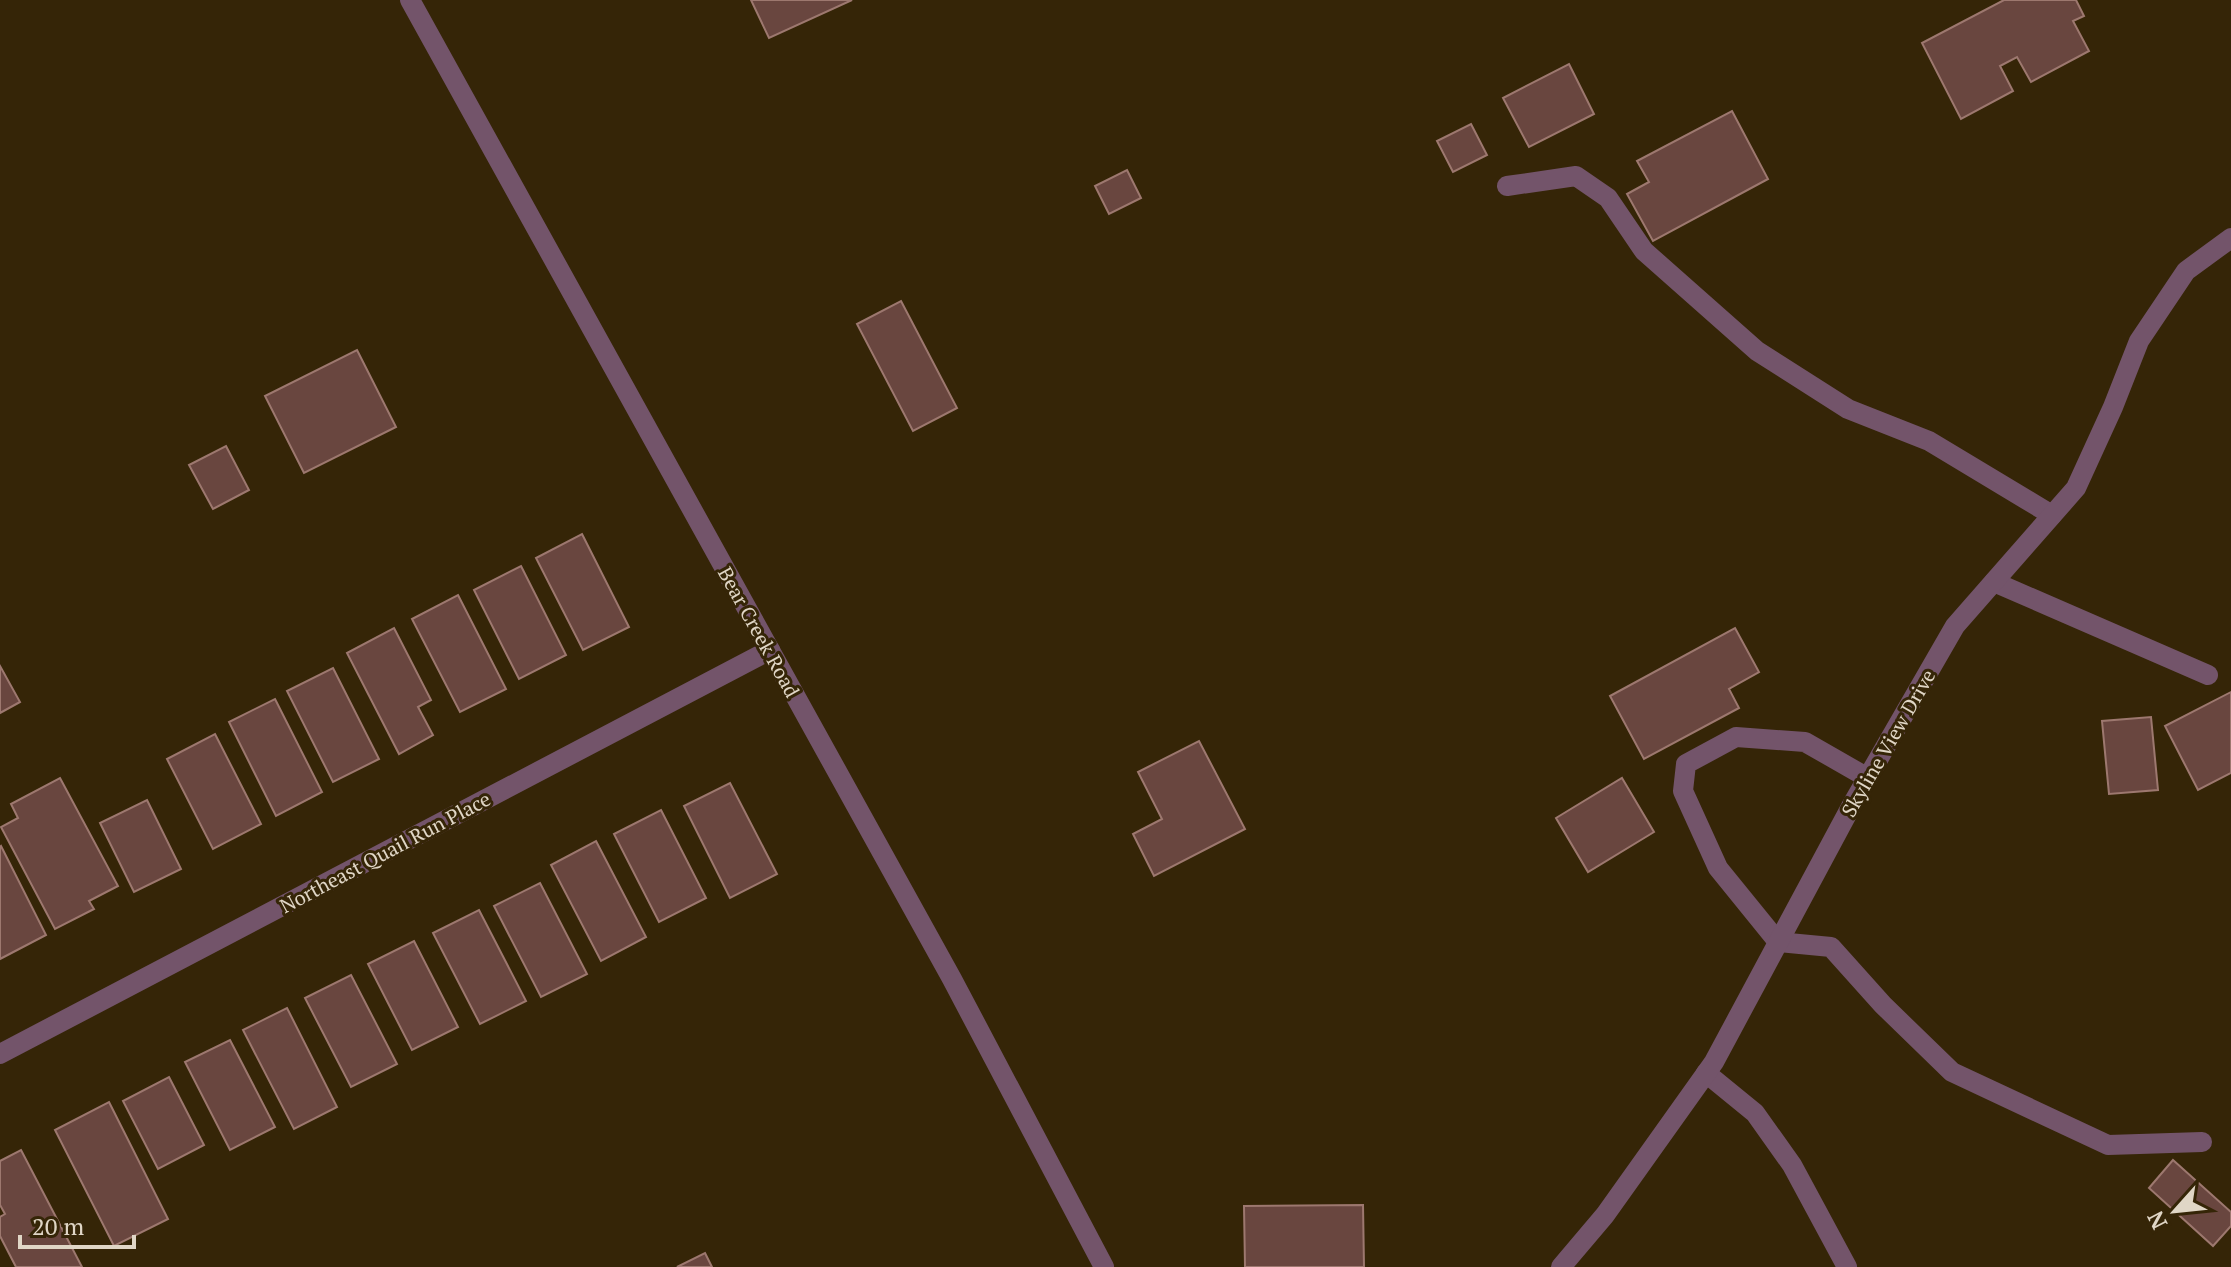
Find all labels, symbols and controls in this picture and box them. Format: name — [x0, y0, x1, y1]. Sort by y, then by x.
street label: Bear Creek Road — [712, 562, 806, 702]
street label: Skyline View Drive — [1835, 664, 1941, 822]
street label: Northeast Quail Run Place — [275, 785, 495, 919]
north arrow — [2135, 1171, 2215, 1251]
scale bar — [20, 1199, 134, 1249]
text: N — [2140, 1206, 2173, 1234]
text: 20 m — [32, 1210, 84, 1242]

